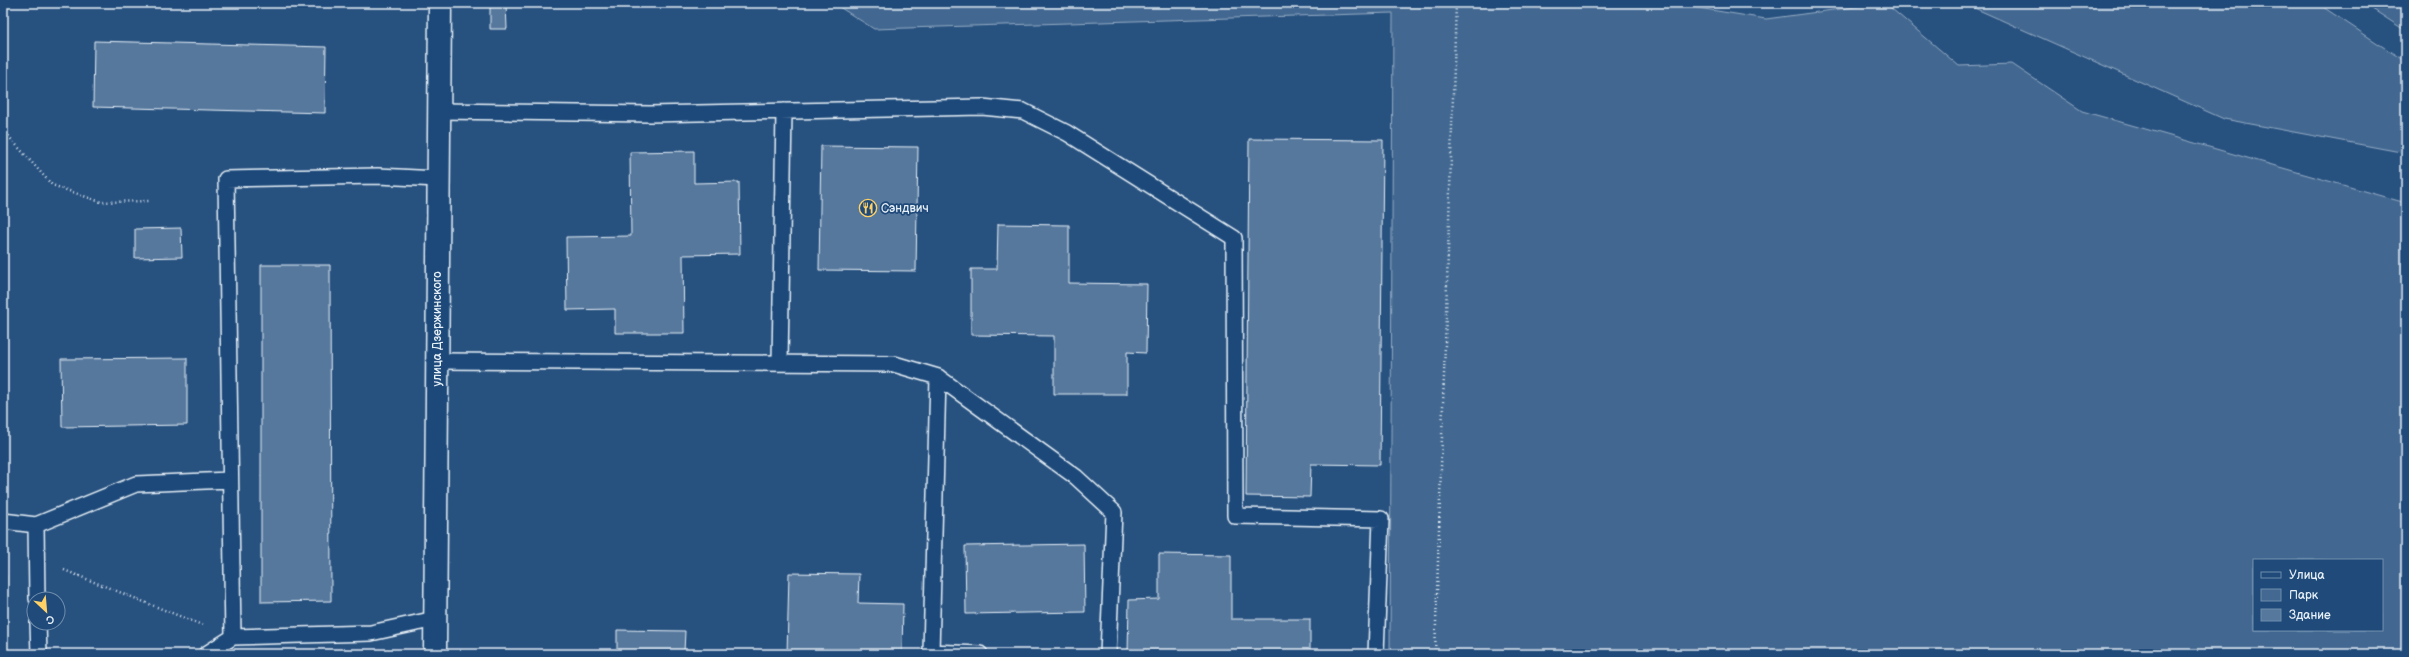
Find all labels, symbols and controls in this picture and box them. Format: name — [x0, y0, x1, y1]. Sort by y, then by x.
restaurant icon: Сэндвич — [858, 198, 878, 218]
place label: Сэндвич — [881, 201, 929, 216]
street label: улица Дзержинского — [430, 272, 445, 386]
legend — [2253, 559, 2383, 631]
text: Улица — [2289, 568, 2325, 583]
text: Парк — [2289, 588, 2319, 603]
north arrow — [26, 591, 66, 631]
text: Здание — [2289, 608, 2331, 623]
text: С — [44, 612, 56, 627]

